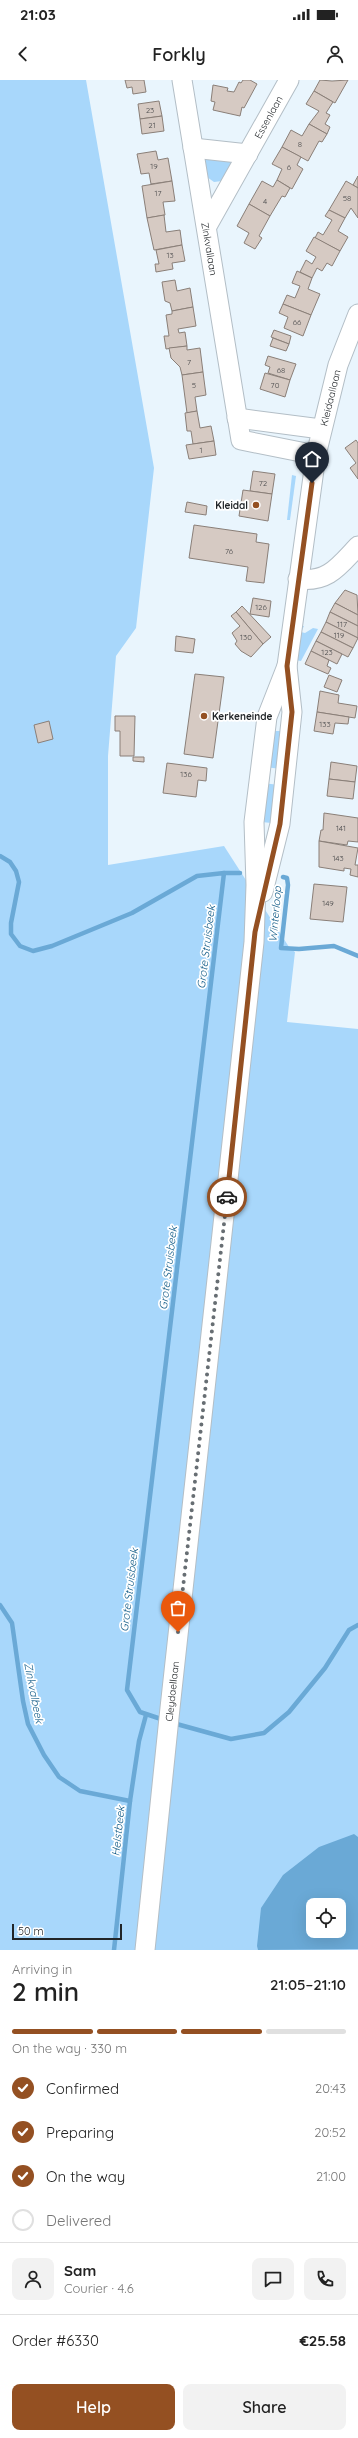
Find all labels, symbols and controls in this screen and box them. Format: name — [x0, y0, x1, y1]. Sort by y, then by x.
text: 21:03 — [20, 5, 56, 24]
icon: back — [12, 43, 34, 65]
text: Forkly — [152, 43, 206, 66]
icon: person — [324, 43, 346, 65]
street label: Essenlaan — [251, 93, 285, 141]
house number: 23 — [146, 105, 154, 115]
house number: 21 — [148, 120, 156, 130]
house number: 8 — [298, 139, 302, 149]
house number: 19 — [150, 161, 158, 171]
house number: 6 — [287, 162, 292, 172]
house number: 17 — [154, 188, 162, 198]
house number: 58 — [343, 193, 351, 203]
house number: 4 — [263, 196, 267, 206]
street label: Zinkvallaan — [199, 221, 220, 276]
house number: 13 — [166, 250, 174, 260]
house number: 66 — [293, 317, 302, 327]
house number: 7 — [187, 357, 191, 367]
house number: 68 — [277, 365, 285, 375]
street label: Kleidaallaan — [317, 368, 343, 427]
house number: 5 — [192, 380, 196, 390]
house number: 70 — [271, 380, 280, 390]
pin — [295, 442, 329, 483]
house number: 1 — [200, 445, 203, 455]
icon: home — [301, 448, 323, 470]
house number: 72 — [259, 478, 268, 488]
place label: Kleidal — [215, 499, 248, 512]
marker: Kleidal — [251, 500, 261, 510]
house number: 76 — [225, 546, 234, 556]
house number: 126 — [255, 602, 268, 612]
house number: 117 — [337, 619, 347, 629]
house number: 119 — [334, 630, 345, 640]
house number: 130 — [240, 632, 252, 642]
house number: 123 — [321, 647, 333, 657]
place label: Kerkeneinde — [212, 710, 272, 723]
marker: Kerkeneinde — [199, 711, 209, 721]
house number: 133 — [319, 719, 331, 729]
house number: 136 — [180, 769, 192, 779]
house number: 141 — [336, 823, 346, 833]
house number: 143 — [332, 853, 344, 863]
water label: Winterloop — [266, 884, 285, 942]
house number: 149 — [322, 898, 334, 908]
water label: Grote Struisbeek — [194, 903, 218, 990]
courier — [207, 1177, 247, 1217]
icon: car — [216, 1186, 238, 1208]
water label: Grote Struisbeek — [156, 1224, 180, 1311]
water label: Grote Struisbeek — [117, 1546, 141, 1633]
pin — [161, 1591, 195, 1632]
icon: bag — [167, 1597, 189, 1619]
water label: Zinkvalbeek — [21, 1661, 47, 1726]
street label: Cleydaellaan — [162, 1661, 182, 1722]
water label: Helstbeek — [108, 1804, 128, 1857]
map controls — [306, 1898, 346, 1938]
button: locate — [306, 1898, 346, 1938]
scale bar — [12, 1922, 122, 1941]
text: 50 m — [18, 1924, 44, 1938]
text: Arriving in — [12, 1961, 72, 1977]
text: 2 min — [12, 1975, 79, 2008]
text: 21:05–21:10 — [270, 1975, 346, 1994]
text: On the way · 330 m — [12, 2040, 127, 2056]
icon: check — [12, 2077, 34, 2099]
text: Confirmed — [46, 2079, 119, 2098]
text: 20:43 — [315, 2080, 346, 2096]
icon: check — [12, 2121, 34, 2143]
text: Preparing — [46, 2123, 114, 2142]
text: 20:52 — [314, 2124, 346, 2140]
icon: check — [12, 2165, 34, 2187]
text: On the way — [46, 2167, 125, 2186]
text: 21:00 — [316, 2168, 346, 2184]
text: Delivered — [46, 2211, 111, 2230]
button: person — [12, 2258, 54, 2300]
button: chat — [252, 2258, 294, 2300]
button: phone — [304, 2258, 346, 2300]
text: Sam — [64, 2261, 96, 2280]
text: Courier · 4.6 — [64, 2280, 134, 2296]
text: Order #6330 — [12, 2331, 99, 2350]
text: €25.58 — [299, 2331, 346, 2350]
button: Help — [12, 2384, 175, 2430]
button: Share — [183, 2384, 346, 2430]

